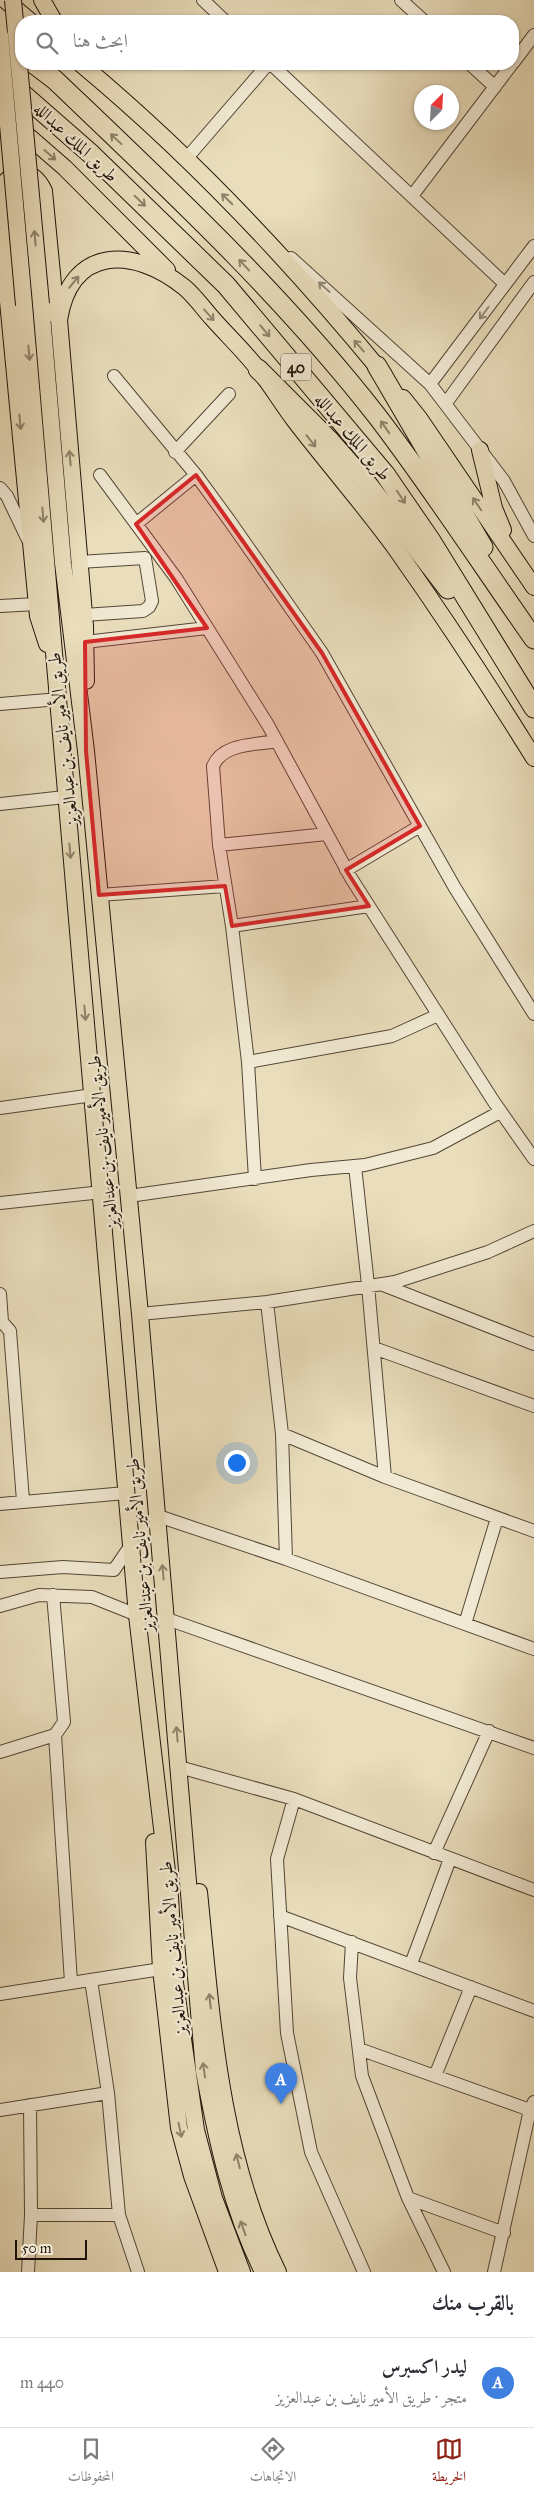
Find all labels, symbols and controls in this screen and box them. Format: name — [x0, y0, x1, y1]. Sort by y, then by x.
search box — [15, 15, 519, 70]
icon: search — [33, 29, 61, 57]
text: ابحث هنا — [73, 29, 128, 52]
north arrow — [414, 85, 459, 130]
street label: طريق الملك عبدالله — [28, 97, 123, 188]
one-way arrow — [110, 133, 122, 145]
one-way arrow — [43, 150, 56, 161]
one-way arrow — [221, 193, 233, 205]
one-way arrow — [134, 195, 146, 207]
one-way arrow — [30, 231, 40, 247]
one-way arrow — [238, 259, 250, 271]
one-way arrow — [68, 276, 79, 289]
one-way arrow — [317, 281, 330, 293]
one-way arrow — [478, 305, 489, 319]
one-way arrow — [203, 308, 215, 321]
one-way arrow — [259, 324, 270, 337]
one-way arrow — [353, 339, 365, 352]
one-way arrow — [24, 345, 33, 361]
road number: 40 — [281, 354, 311, 381]
street label: طريق الملك عبدالله — [309, 389, 396, 486]
one-way arrow — [16, 414, 25, 430]
one-way arrow — [380, 421, 390, 435]
one-way arrow — [306, 434, 316, 448]
one-way arrow — [65, 450, 75, 466]
one-way arrow — [396, 490, 406, 504]
one-way arrow — [472, 497, 482, 511]
one-way arrow — [38, 507, 47, 523]
street label: طريق الأمير نايف بن عبدالعزيز — [41, 651, 84, 829]
one-way arrow — [66, 843, 75, 859]
one-way arrow — [81, 1005, 90, 1021]
street label: طريق الأمير نايف بن عبدالعزيز — [81, 1054, 124, 1232]
your location — [224, 1450, 250, 1476]
street label: طريق الأمير نايف بن عبدالعزيز — [119, 1457, 160, 1635]
one-way arrow — [158, 1564, 168, 1580]
one-way arrow — [172, 1726, 181, 1742]
street label: طريق الأمير نايف بن عبدالعزيز — [152, 1860, 193, 2038]
one-way arrow — [205, 1993, 215, 2009]
one-way arrow — [199, 2063, 209, 2079]
pin: A — [265, 2063, 297, 2104]
one-way arrow — [176, 2121, 185, 2137]
one-way arrow — [232, 2153, 242, 2169]
one-way arrow — [238, 2220, 247, 2236]
scale bar — [15, 2237, 88, 2260]
text: 50 m — [22, 2240, 51, 2257]
text: بالقرب منك — [432, 2290, 514, 2316]
text: ليدر اكسبرس — [382, 2355, 467, 2378]
text: 440 m — [20, 2373, 64, 2392]
text: A — [493, 2373, 503, 2392]
text: متجر · طريق الأمير نايف بن عبدالعزيز — [276, 2388, 467, 2407]
tab: المحفوظات — [68, 2435, 114, 2490]
tab: الاتجاهات — [250, 2435, 296, 2490]
tab: الخريطة — [432, 2435, 466, 2490]

